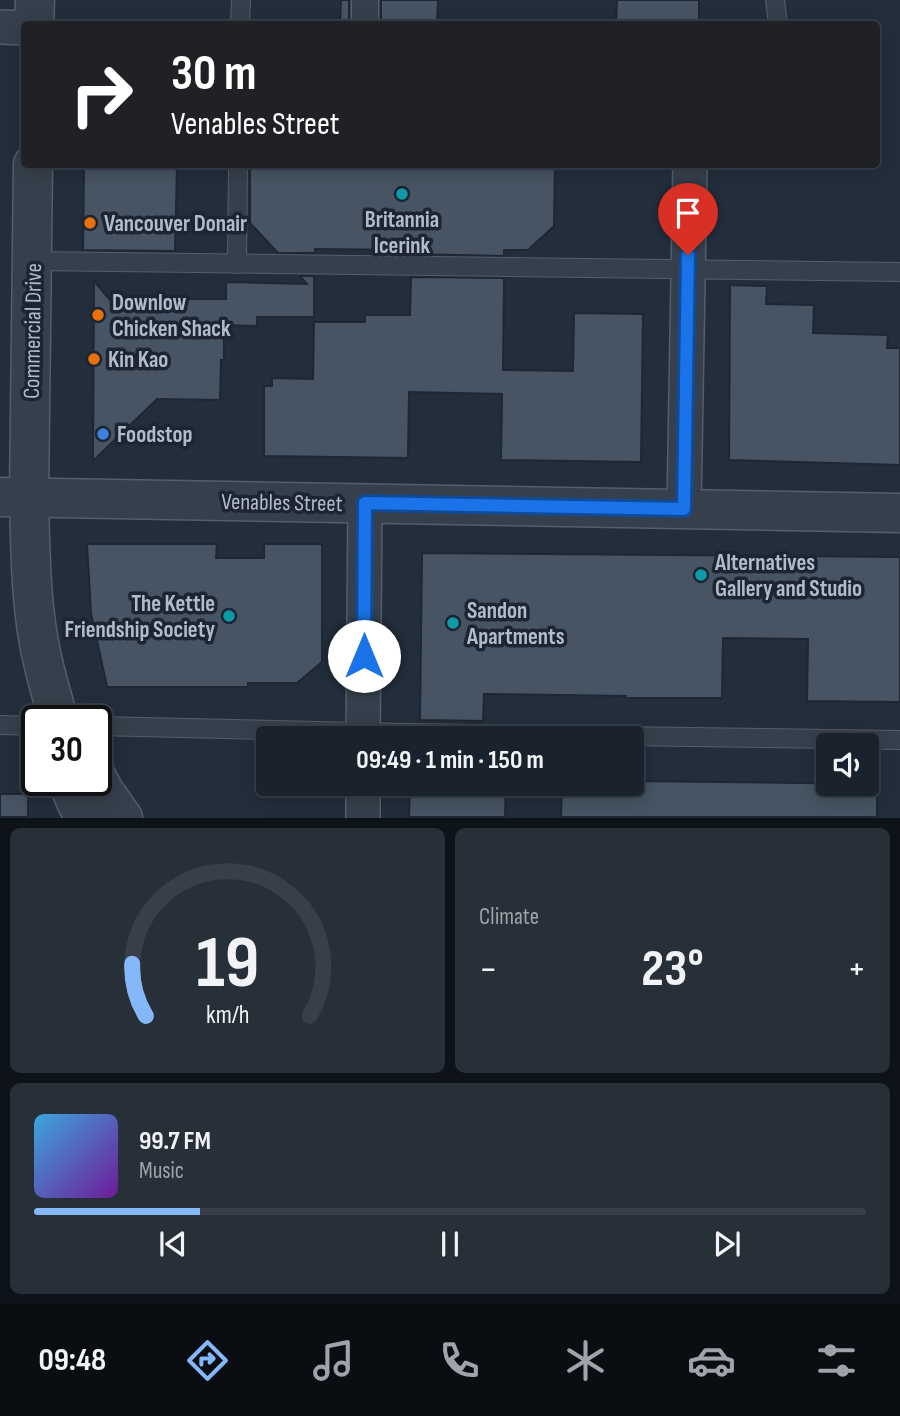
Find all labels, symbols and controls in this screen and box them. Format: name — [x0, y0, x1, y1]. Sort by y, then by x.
text: 30 m — [171, 45, 256, 104]
icon: right — [56, 49, 147, 140]
text: Venables Street — [171, 105, 339, 144]
pin — [658, 183, 718, 255]
marker: Britannia Icerink — [394, 186, 410, 202]
icon: arrive — [669, 194, 707, 232]
place label: Britannia Icerink — [365, 206, 439, 260]
place label: Vancouver Donair — [104, 210, 247, 238]
marker: Vancouver Donair — [82, 215, 98, 231]
street label: Commercial Drive — [18, 263, 48, 399]
place label: Downlow Chicken Shack — [112, 289, 231, 343]
marker: Downlow Chicken Shack — [90, 307, 106, 323]
place label: Kin Kao — [108, 346, 168, 374]
marker: Kin Kao — [86, 351, 102, 367]
place label: Foodstop — [117, 421, 193, 449]
marker: Foodstop — [95, 426, 111, 442]
street label: Venables Street — [221, 488, 343, 518]
place label: Alternatives Gallery and Studio — [714, 549, 862, 603]
marker: Alternatives Gallery and Studio — [693, 567, 709, 583]
place label: The Kettle Friendship Society — [65, 590, 215, 644]
place label: Sandon Apartments — [466, 597, 565, 651]
marker: The Kettle Friendship Society — [221, 608, 237, 624]
marker: Sandon Apartments — [445, 615, 461, 631]
position arrow — [327, 619, 401, 693]
speed limit sign: 30 — [21, 705, 112, 796]
map controls — [816, 733, 879, 796]
button: sound — [816, 733, 879, 796]
text: 09:49 · 1 min · 150 m — [356, 745, 544, 776]
text: Climate — [479, 903, 539, 931]
text: 19 — [196, 921, 259, 1009]
text: 23° — [641, 938, 704, 1001]
text: − — [479, 947, 498, 992]
text: + — [847, 947, 866, 992]
text: km/h — [206, 1000, 249, 1031]
text: 99.7 FM — [139, 1126, 211, 1157]
text: Music — [139, 1157, 184, 1185]
icon: previous — [154, 1225, 192, 1263]
icon: pause — [431, 1225, 469, 1263]
icon: next — [708, 1225, 746, 1263]
icon: directions — [183, 1336, 232, 1385]
icon: music — [309, 1336, 358, 1385]
icon: phone — [435, 1336, 484, 1385]
icon: climate — [561, 1336, 610, 1385]
icon: car — [687, 1336, 736, 1385]
icon: filters — [812, 1336, 861, 1385]
text: 09:48 — [38, 1341, 106, 1380]

